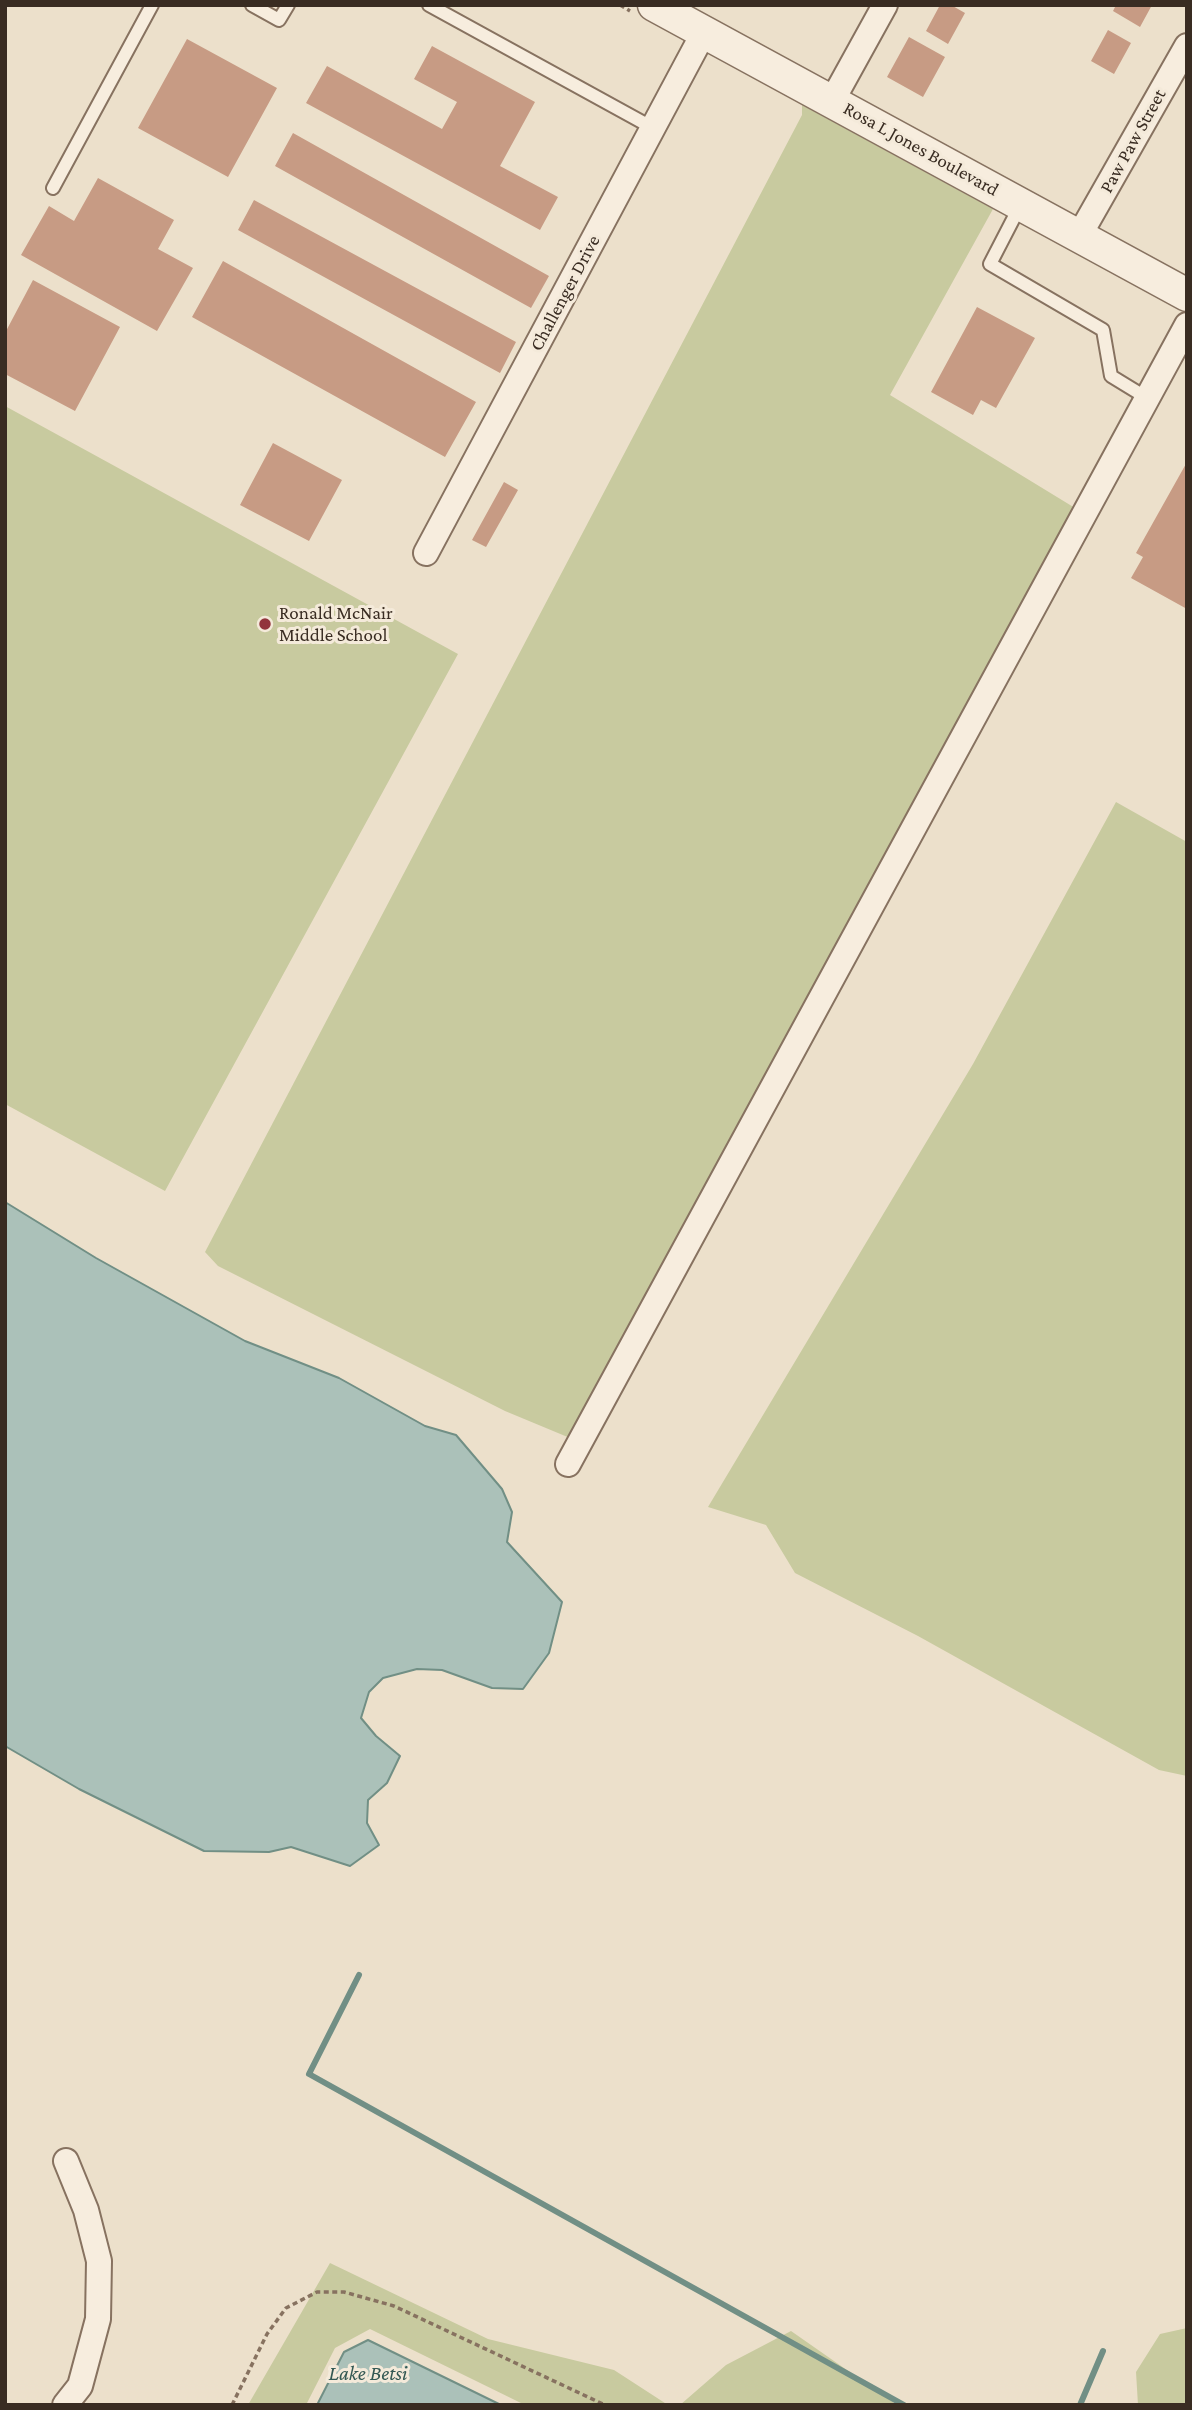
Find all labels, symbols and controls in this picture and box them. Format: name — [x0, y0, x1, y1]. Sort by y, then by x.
street label: Paw Paw Street — [1095, 85, 1171, 197]
street label: Rosa L Jones Boulevard — [839, 97, 1003, 201]
street label: Challenger Drive — [525, 231, 605, 355]
place label: Ronald McNair Middle School — [279, 602, 393, 646]
marker: Ronald McNair Middle School — [257, 616, 273, 632]
water label: Lake Betsi — [328, 2361, 408, 2387]

